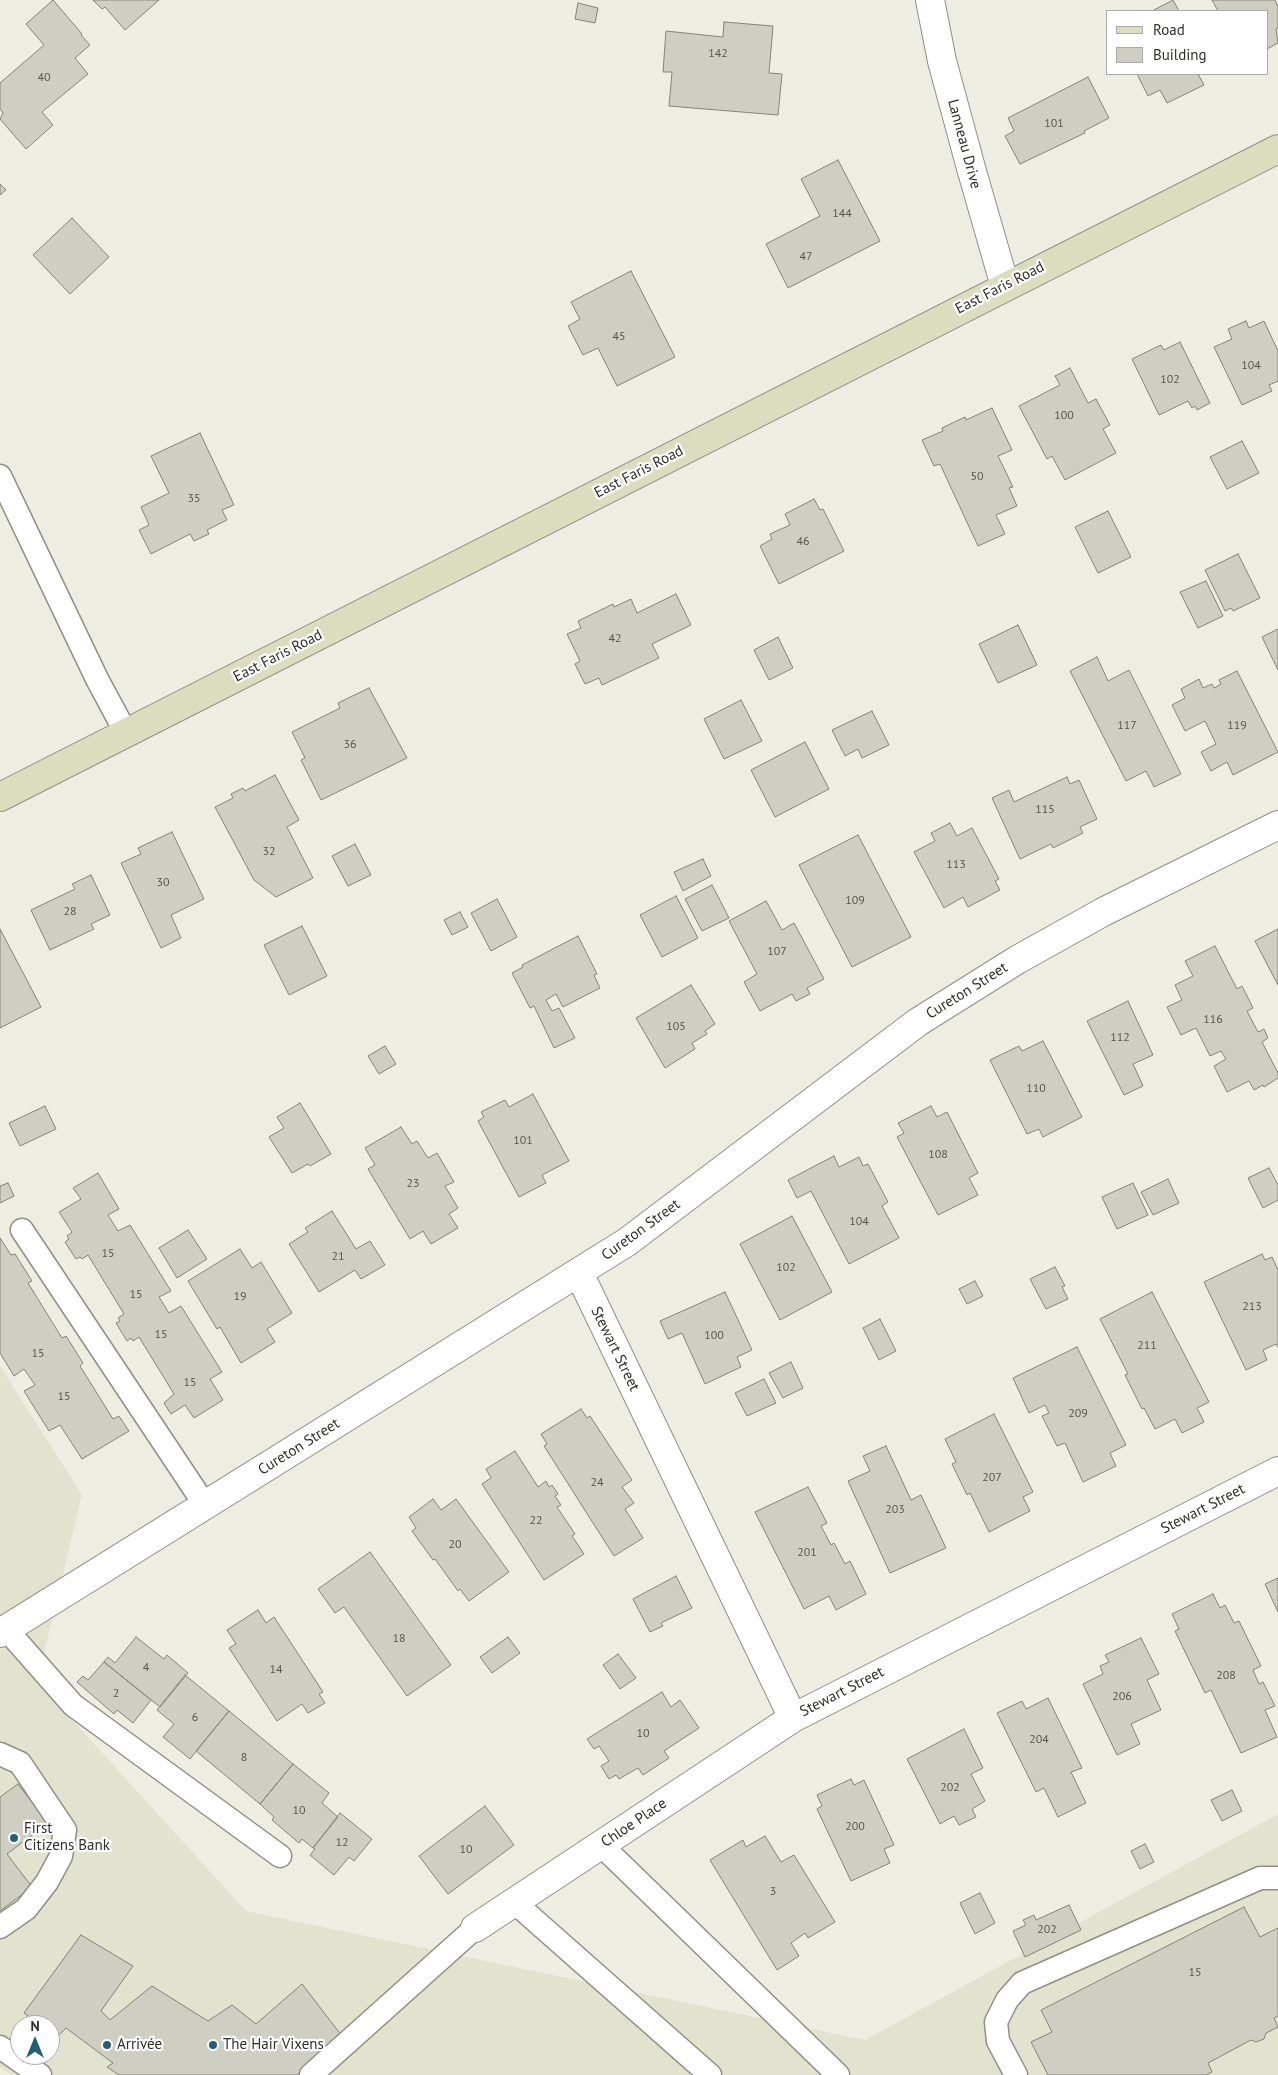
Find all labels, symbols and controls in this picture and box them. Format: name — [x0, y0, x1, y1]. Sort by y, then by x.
legend — [1106, 10, 1268, 75]
text: Road — [1153, 20, 1185, 39]
text: Building — [1153, 45, 1207, 64]
house number: 142 — [708, 47, 728, 61]
house number: 40 — [37, 71, 51, 85]
street label: Lanneau Drive — [943, 97, 985, 191]
house number: 101 — [1044, 117, 1064, 131]
house number: 144 — [832, 207, 852, 221]
house number: 47 — [799, 250, 813, 264]
street label: East Faris Road — [953, 258, 1047, 318]
house number: 45 — [612, 330, 626, 344]
house number: 104 — [1241, 359, 1261, 373]
house number: 102 — [1160, 373, 1180, 387]
house number: 100 — [1054, 409, 1074, 423]
street label: East Faris Road — [592, 442, 686, 502]
house number: 50 — [970, 470, 984, 484]
house number: 35 — [187, 492, 201, 506]
house number: 46 — [796, 535, 810, 549]
street label: East Faris Road — [231, 626, 325, 686]
house number: 42 — [608, 632, 622, 646]
house number: 117 — [1117, 719, 1137, 733]
house number: 119 — [1227, 719, 1247, 733]
house number: 36 — [343, 738, 357, 752]
house number: 115 — [1035, 803, 1055, 817]
house number: 32 — [262, 845, 276, 859]
house number: 113 — [946, 858, 966, 872]
house number: 30 — [156, 876, 170, 890]
house number: 109 — [845, 894, 865, 908]
house number: 28 — [63, 905, 77, 919]
house number: 107 — [767, 945, 787, 959]
street label: Cureton Street — [923, 959, 1011, 1023]
house number: 116 — [1203, 1013, 1223, 1027]
house number: 105 — [666, 1020, 686, 1034]
house number: 112 — [1110, 1031, 1130, 1045]
house number: 110 — [1026, 1082, 1046, 1096]
house number: 101 — [513, 1134, 533, 1148]
house number: 108 — [928, 1148, 948, 1162]
house number: 23 — [406, 1177, 420, 1191]
street label: Cureton Street — [598, 1196, 684, 1264]
house number: 104 — [849, 1215, 869, 1229]
house number: 15 — [101, 1247, 115, 1261]
house number: 21 — [331, 1250, 345, 1264]
house number: 102 — [776, 1261, 796, 1275]
house number: 15 — [129, 1288, 143, 1302]
house number: 19 — [233, 1290, 247, 1304]
house number: 213 — [1242, 1300, 1262, 1314]
street label: Stewart Street — [587, 1304, 643, 1394]
house number: 15 — [154, 1328, 168, 1342]
house number: 100 — [704, 1329, 724, 1343]
house number: 211 — [1137, 1339, 1157, 1353]
house number: 15 — [31, 1347, 45, 1361]
house number: 15 — [183, 1376, 197, 1390]
house number: 15 — [57, 1390, 71, 1404]
house number: 209 — [1068, 1407, 1088, 1421]
street label: Cureton Street — [255, 1415, 343, 1479]
house number: 207 — [982, 1471, 1002, 1485]
house number: 24 — [590, 1476, 604, 1490]
street label: Stewart Street — [1158, 1480, 1248, 1538]
house number: 203 — [885, 1503, 905, 1517]
house number: 22 — [529, 1514, 543, 1528]
house number: 20 — [448, 1538, 462, 1552]
house number: 201 — [797, 1546, 817, 1560]
house number: 18 — [392, 1632, 406, 1646]
house number: 4 — [143, 1661, 149, 1675]
house number: 14 — [269, 1663, 283, 1677]
street label: Stewart Street — [797, 1663, 887, 1721]
house number: 208 — [1216, 1669, 1236, 1683]
house number: 2 — [113, 1687, 119, 1701]
house number: 206 — [1112, 1690, 1132, 1704]
house number: 6 — [192, 1711, 198, 1725]
house number: 10 — [636, 1727, 650, 1741]
house number: 204 — [1029, 1733, 1049, 1747]
house number: 8 — [241, 1751, 247, 1765]
house number: 202 — [940, 1781, 960, 1795]
street label: Chloe Place — [598, 1795, 670, 1851]
house number: 10 — [292, 1804, 306, 1818]
place label: First Citizens Bank — [24, 1820, 110, 1855]
house number: 200 — [845, 1820, 865, 1834]
marker: First Citizens Bank — [8, 1832, 20, 1844]
house number: 12 — [335, 1836, 349, 1850]
house number: 10 — [459, 1843, 473, 1857]
house number: 3 — [770, 1885, 776, 1899]
house number: 202 — [1037, 1923, 1057, 1937]
house number: 15 — [1188, 1966, 1202, 1980]
north arrow — [10, 2015, 60, 2065]
text: N — [30, 2017, 40, 2035]
place label: Arrivée — [117, 2036, 162, 2054]
place label: The Hair Vixens — [223, 2036, 324, 2054]
marker: Arrivée — [101, 2039, 113, 2051]
marker: The Hair Vixens — [207, 2039, 219, 2051]

